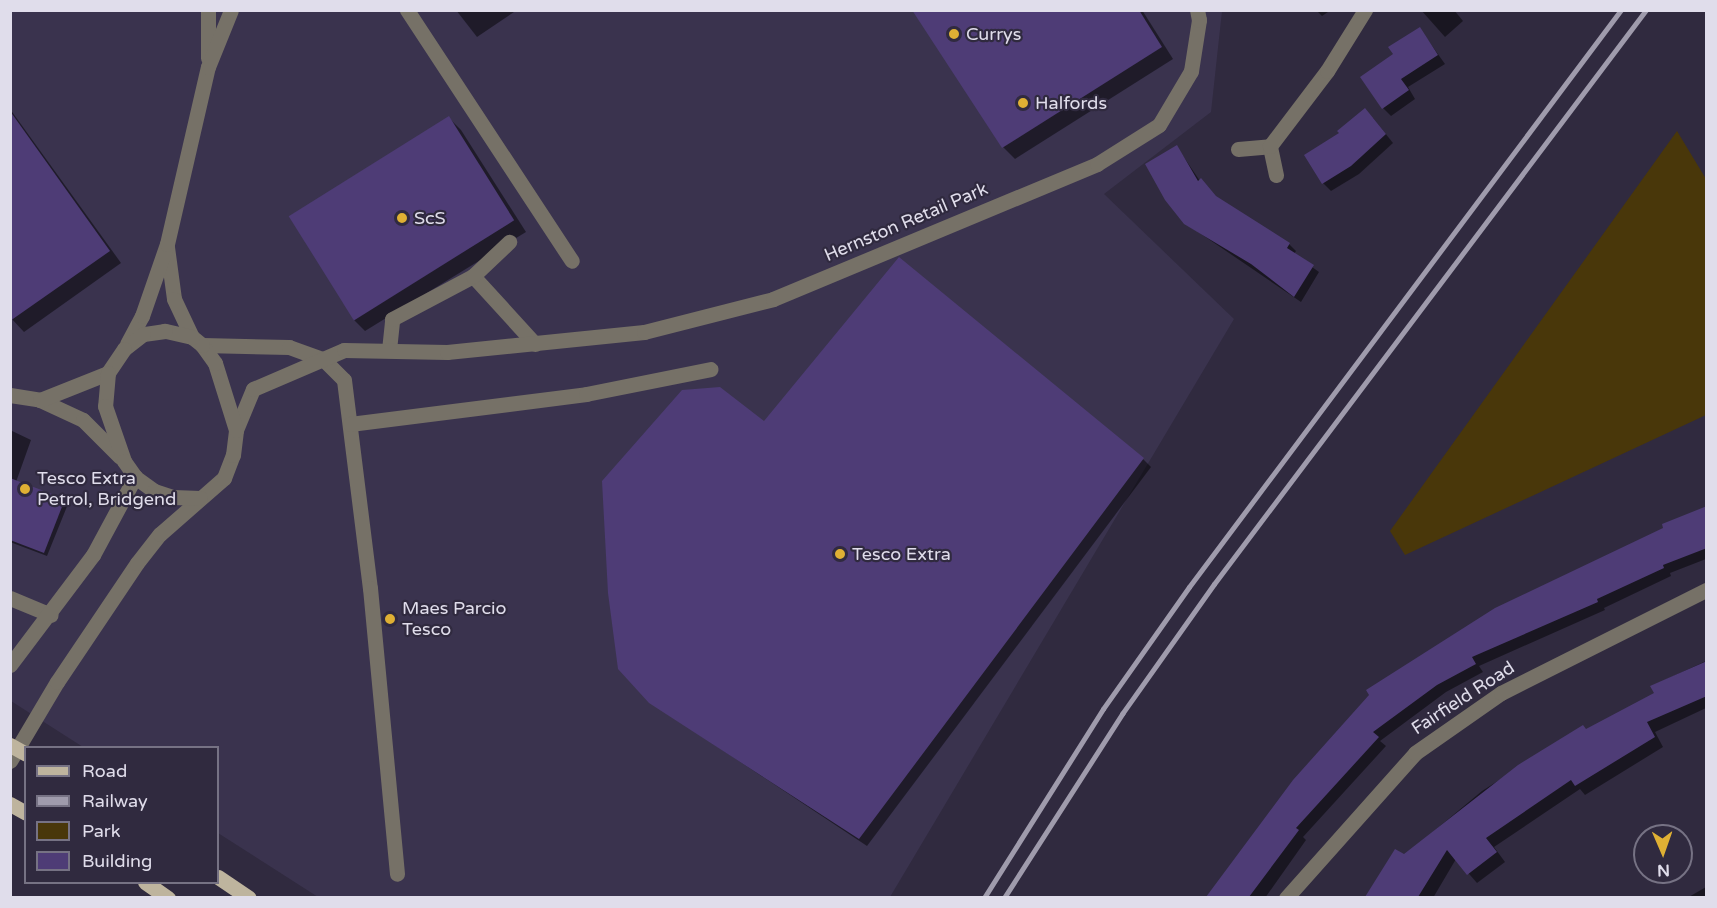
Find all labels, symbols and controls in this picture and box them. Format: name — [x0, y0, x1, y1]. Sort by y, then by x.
place label: Currys — [966, 23, 1021, 45]
marker: Currys — [947, 27, 961, 41]
place label: Halfords — [1035, 92, 1107, 114]
marker: Halfords — [1016, 96, 1030, 110]
street label: Hernston Retail Park — [821, 178, 991, 266]
place label: ScS — [414, 207, 446, 229]
marker: ScS — [395, 211, 409, 225]
place label: Tesco Extra Petrol, Bridgend — [37, 468, 176, 510]
marker: Tesco Extra Petrol, Bridgend — [18, 482, 32, 496]
place label: Tesco Extra — [852, 543, 951, 565]
marker: Tesco Extra — [833, 547, 847, 561]
place label: Maes Parcio Tesco — [402, 598, 506, 640]
marker: Maes Parcio Tesco — [383, 612, 397, 626]
street label: Fairfield Road — [1407, 657, 1519, 739]
legend — [24, 746, 219, 884]
text: Road — [82, 760, 127, 782]
text: Railway — [82, 790, 148, 812]
text: Park — [82, 820, 120, 842]
north arrow — [1633, 824, 1693, 884]
text: Building — [82, 850, 152, 872]
text: N — [1657, 860, 1670, 880]

